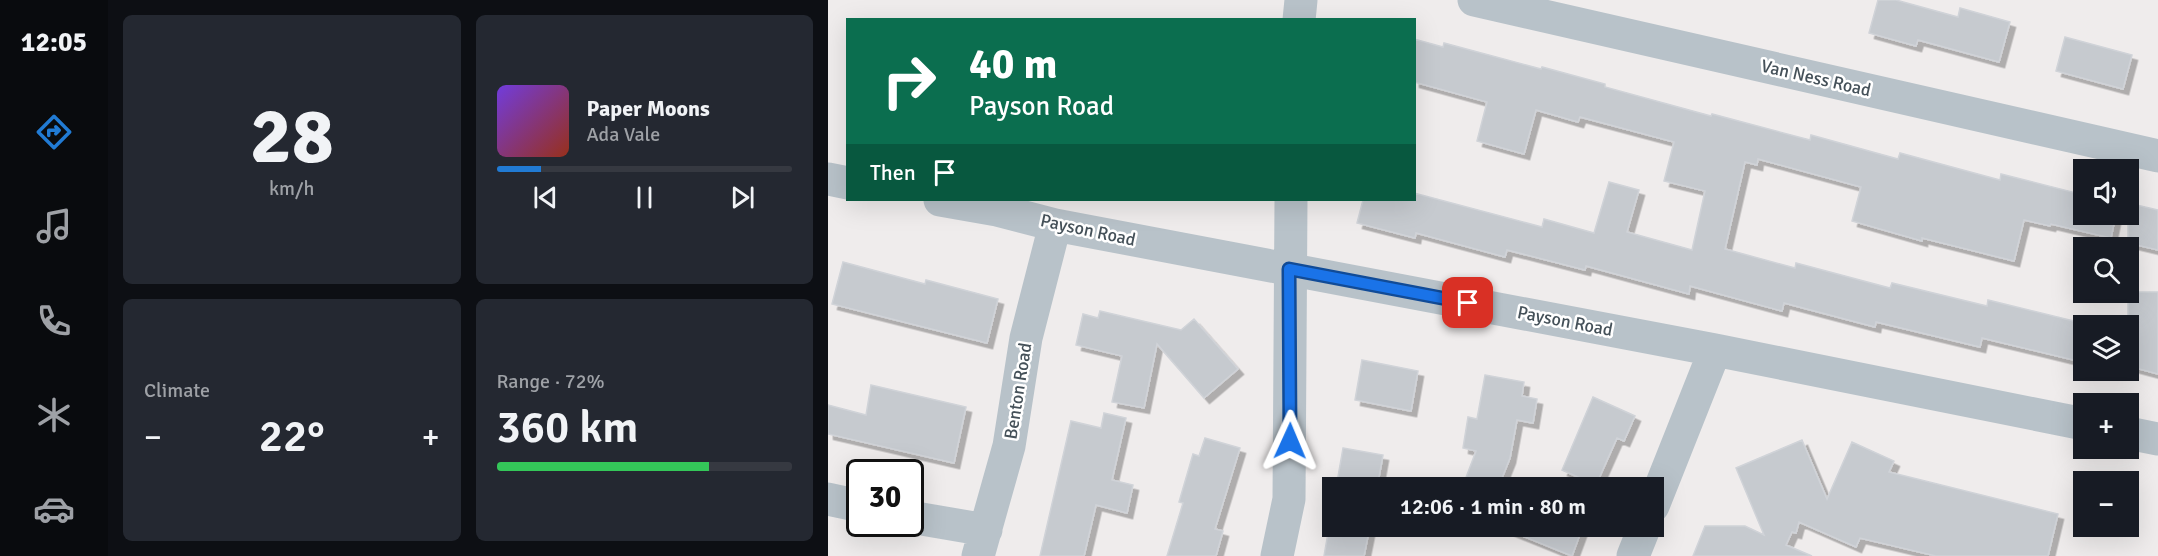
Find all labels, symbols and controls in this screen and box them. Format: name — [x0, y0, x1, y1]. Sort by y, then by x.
text: 12:05 — [21, 26, 87, 59]
text: 40 m — [969, 39, 1058, 90]
icon: right — [870, 42, 948, 120]
street label: Van Ness Road — [1759, 55, 1873, 101]
text: 28 — [250, 89, 334, 185]
text: Payson Road — [969, 90, 1114, 123]
text: Paper Moons — [587, 95, 710, 122]
icon: directions — [33, 111, 75, 153]
text: Ada Vale — [587, 122, 660, 147]
icon: arrive — [928, 156, 961, 189]
text: Then — [870, 159, 916, 186]
map controls — [2073, 159, 2139, 537]
button: sound — [2073, 159, 2139, 225]
text: km/h — [269, 176, 314, 201]
icon: previous — [529, 181, 562, 214]
icon: pause — [628, 181, 661, 214]
icon: next — [726, 181, 759, 214]
icon: music — [33, 205, 75, 247]
street label: Payson Road — [1038, 209, 1138, 251]
button: search — [2073, 237, 2139, 303]
pin — [1442, 277, 1493, 328]
icon: arrive — [1451, 286, 1484, 319]
icon: phone — [33, 300, 75, 342]
street label: Payson Road — [1515, 301, 1615, 341]
button: layers — [2073, 315, 2139, 381]
street label: Benton Road — [1000, 341, 1036, 441]
text: Range · 72% — [497, 369, 605, 394]
text: Climate — [144, 378, 210, 403]
button: + — [2073, 393, 2139, 459]
icon: climate — [33, 394, 75, 436]
text: 360 km — [497, 400, 639, 455]
text: 22° — [259, 409, 325, 464]
position arrow — [1258, 409, 1322, 473]
text: − — [144, 417, 162, 458]
text: + — [422, 417, 439, 458]
speed limit sign: 30 — [846, 459, 924, 537]
button: − — [2073, 471, 2139, 537]
icon: car — [33, 488, 75, 530]
text: 12:06 · 1 min · 80 m — [1400, 493, 1586, 520]

